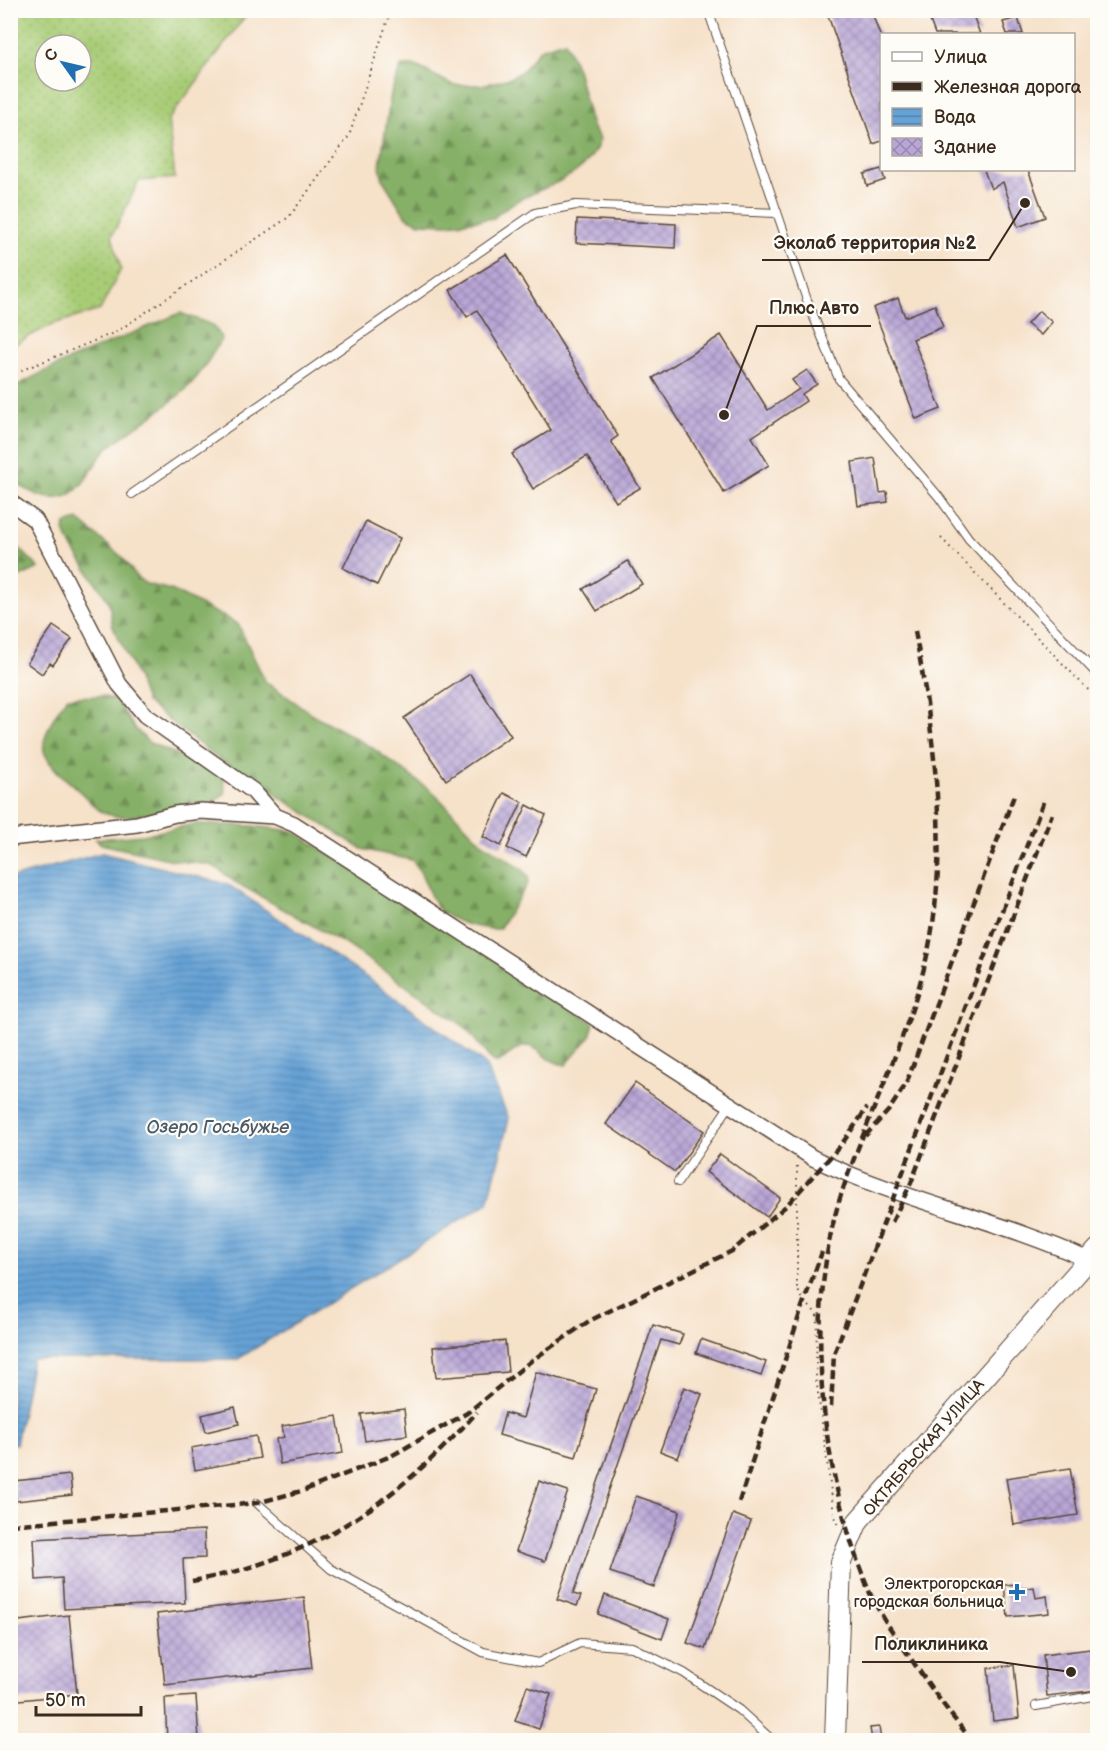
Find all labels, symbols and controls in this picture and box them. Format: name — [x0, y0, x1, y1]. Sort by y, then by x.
north arrow — [33, 33, 93, 93]
legend — [880, 33, 1075, 171]
text: С — [41, 46, 63, 65]
text: Улица — [934, 47, 988, 68]
text: Железная дорога — [934, 77, 1082, 98]
text: Вода — [934, 107, 976, 128]
text: Здание — [934, 137, 996, 158]
callout: Эколаб территория №2 — [762, 224, 989, 260]
text: Эколаб территория №2 — [774, 233, 976, 254]
callout: Плюс Авто — [757, 290, 871, 326]
text: Плюс Авто — [769, 298, 859, 319]
water label: Озеро Госьбужье — [147, 1117, 289, 1138]
street label: ОКТЯБРЬСКАЯ УЛИЦА — [860, 1376, 989, 1520]
place label: Электрогорская городская больница — [854, 1575, 1005, 1612]
marker: Электрогорская городская больница — [1008, 1583, 1026, 1601]
callout: Поликлиника — [862, 1626, 1000, 1662]
text: Поликлиника — [874, 1634, 989, 1655]
scale bar — [36, 1679, 141, 1717]
text: 50 m — [45, 1690, 86, 1711]

